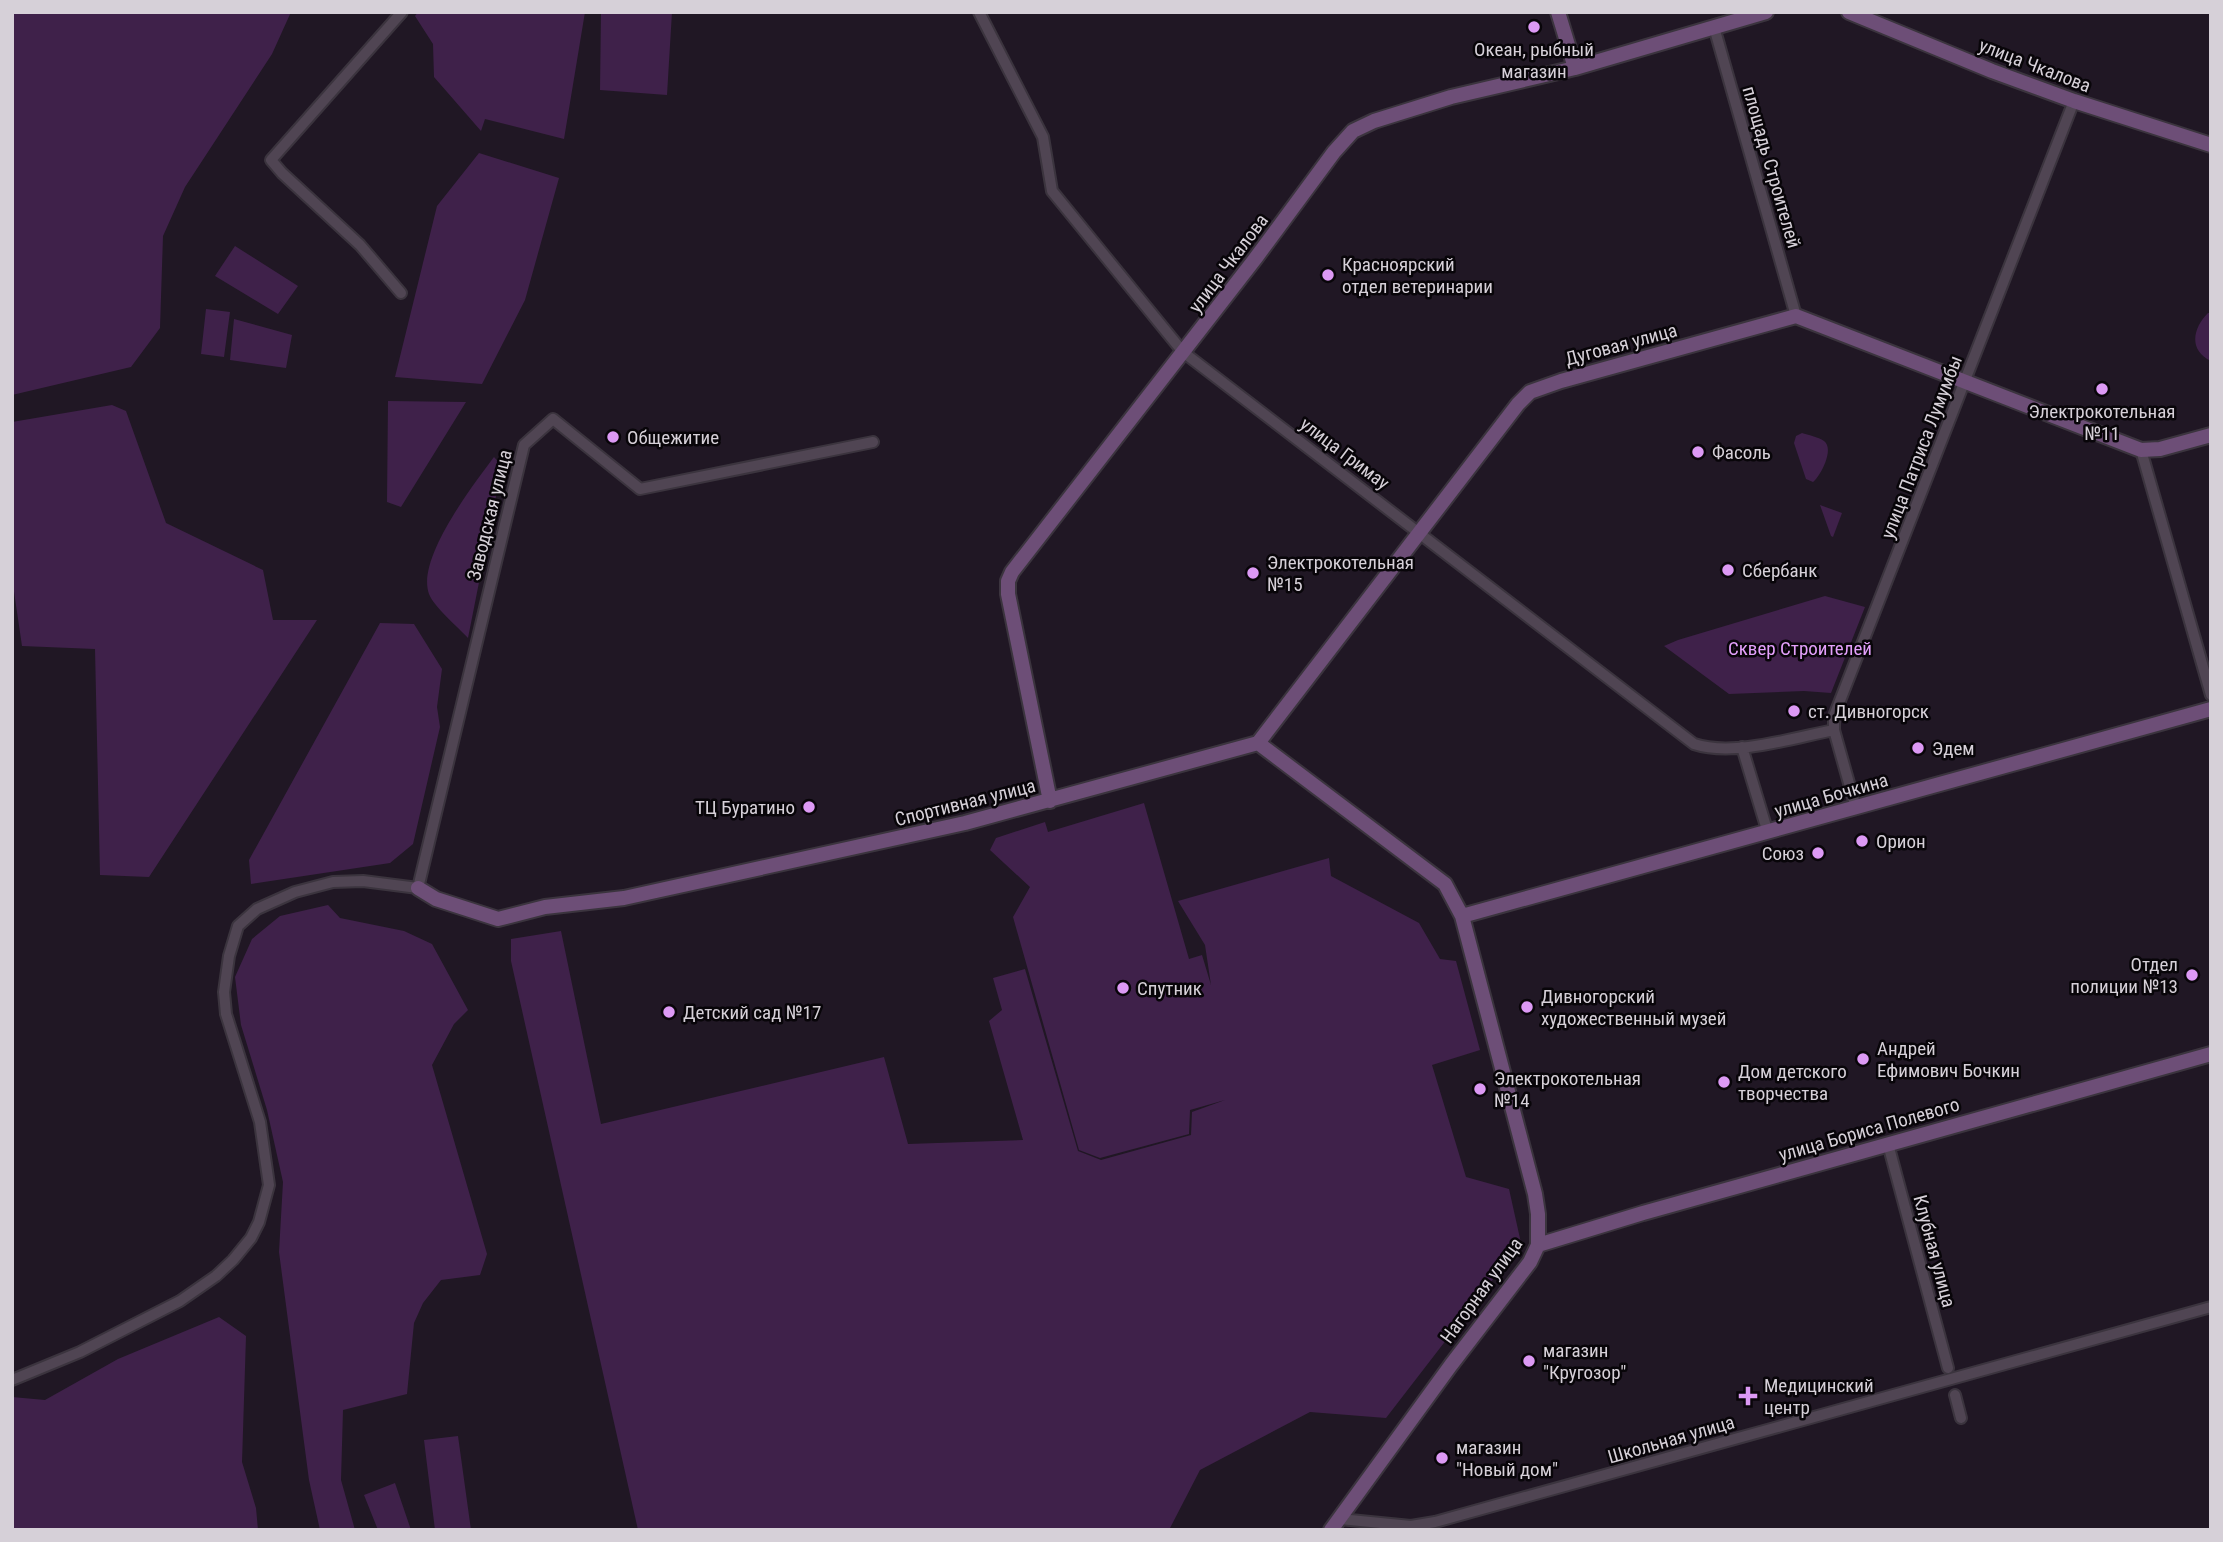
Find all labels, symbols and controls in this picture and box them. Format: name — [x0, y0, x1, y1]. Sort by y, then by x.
marker: Океан, рыбный магазин — [1526, 19, 1542, 35]
street label: улица Чкалова — [1976, 34, 2094, 97]
place label: Океан, рыбный магазин — [1474, 38, 1594, 83]
street label: площадь Строителей — [1737, 84, 1806, 251]
street label: улица Чкалова — [1184, 209, 1273, 317]
place label: Красноярский отдел ветеринарии — [1342, 253, 1493, 298]
marker: Красноярский отдел ветеринарии — [1320, 267, 1336, 283]
street label: Дуговая улица — [1563, 318, 1680, 370]
street label: улица Патриса Лумумбы — [1876, 352, 1967, 542]
marker: Электрокотельная №11 — [2094, 381, 2110, 397]
place label: Электрокотельная №11 — [2029, 400, 2175, 445]
street label: улица Гримау — [1295, 412, 1394, 495]
place label: Общежитие — [627, 426, 719, 449]
marker: Общежитие — [605, 429, 621, 445]
place label: Фасоль — [1712, 441, 1771, 464]
marker: Фасоль — [1690, 444, 1706, 460]
street label: Заводская улица — [462, 447, 517, 583]
place label: Электрокотельная №15 — [1267, 551, 1414, 596]
place label: Сбербанк — [1742, 559, 1817, 582]
marker: Сбербанк — [1720, 562, 1736, 578]
marker: Электрокотельная №15 — [1245, 565, 1261, 581]
park label: Сквер Строителей — [1728, 637, 1872, 660]
place label: ст. Дивногорск — [1808, 700, 1929, 723]
marker: ст. Дивногорск — [1786, 703, 1802, 719]
place label: Эдем — [1932, 737, 1975, 760]
marker: Эдем — [1910, 740, 1926, 756]
street label: улица Бочкина — [1772, 768, 1891, 823]
street label: Спортивная улица — [892, 774, 1038, 831]
place label: ТЦ Буратино — [695, 796, 795, 819]
marker: ТЦ Буратино — [801, 799, 817, 815]
place label: Орион — [1876, 830, 1926, 853]
marker: Орион — [1854, 833, 1870, 849]
place label: Союз — [1762, 842, 1804, 865]
marker: Союз — [1810, 845, 1826, 861]
place label: Отдел полиции №13 — [2070, 953, 2178, 998]
marker: Отдел полиции №13 — [2184, 967, 2200, 983]
place label: Спутник — [1137, 977, 1202, 1000]
marker: Спутник — [1115, 980, 1131, 996]
place label: Дивногорский художественный музей — [1541, 985, 1726, 1030]
marker: Дивногорский художественный музей — [1519, 999, 1535, 1015]
place label: Детский сад №17 — [683, 1001, 821, 1024]
marker: Детский сад №17 — [661, 1004, 677, 1020]
place label: Андрей Ефимович Бочкин — [1877, 1037, 2020, 1082]
marker: Андрей Ефимович Бочкин — [1855, 1051, 1871, 1067]
place label: Дом детского творчества — [1738, 1060, 1847, 1105]
place label: Электрокотельная №14 — [1494, 1067, 1641, 1112]
marker: Дом детского творчества — [1716, 1074, 1732, 1090]
marker: Электрокотельная №14 — [1472, 1081, 1488, 1097]
street label: улица Бориса Полевого — [1776, 1093, 1962, 1166]
street label: Клубная улица — [1908, 1192, 1961, 1310]
street label: Нагорная улица — [1435, 1233, 1527, 1348]
place label: магазин "Кругозор" — [1543, 1339, 1626, 1384]
marker: магазин "Кругозор" — [1521, 1353, 1537, 1369]
place label: Медицинский центр — [1764, 1374, 1874, 1419]
marker: Медицинский центр — [1738, 1386, 1758, 1406]
street label: Школьная улица — [1605, 1410, 1737, 1469]
place label: магазин "Новый дом" — [1456, 1436, 1558, 1481]
marker: магазин "Новый дом" — [1434, 1450, 1450, 1466]

